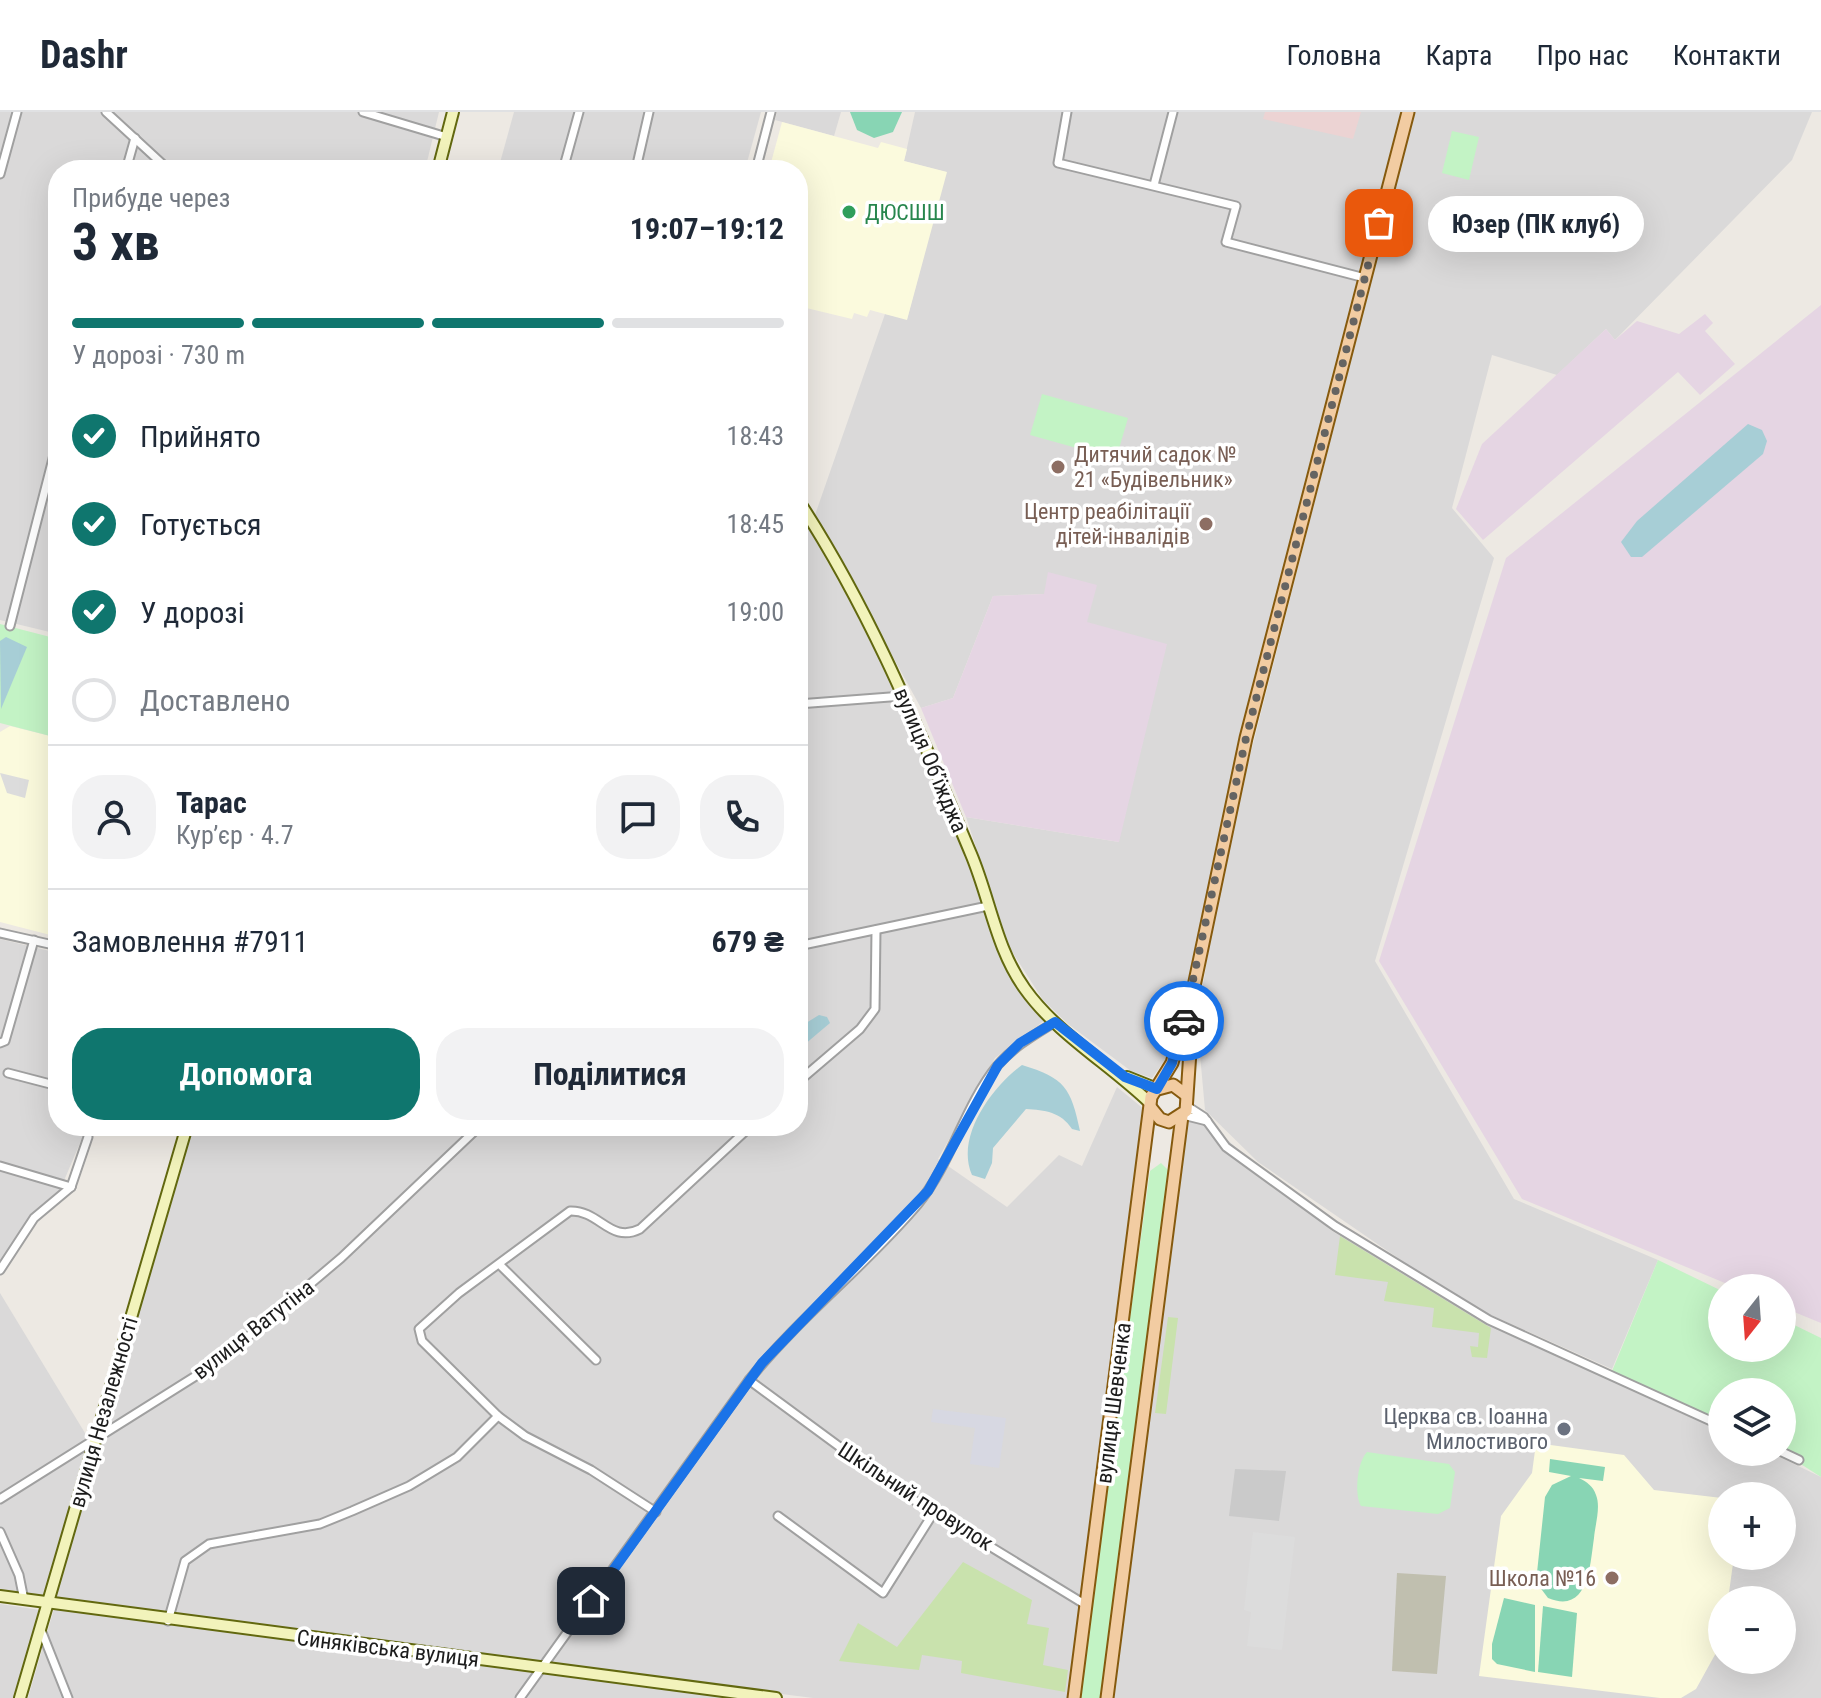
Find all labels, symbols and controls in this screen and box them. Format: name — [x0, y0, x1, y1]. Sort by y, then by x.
text: Dashr — [40, 33, 128, 77]
text: Головна — [1286, 39, 1381, 72]
text: Карта — [1425, 39, 1492, 72]
text: Про нас — [1536, 39, 1629, 72]
text: Контакти — [1673, 39, 1781, 72]
text: Прибуде через — [72, 183, 230, 213]
pin — [1345, 189, 1413, 257]
callout: Юзер (ПК клуб) — [1427, 195, 1643, 251]
place label: ДЮСШШ — [865, 200, 945, 225]
icon: bag — [1357, 201, 1401, 245]
marker: ДЮСШШ — [840, 203, 858, 221]
text: Юзер (ПК клуб) — [1452, 209, 1620, 239]
text: 19:07–19:12 — [630, 211, 784, 246]
text: 3 хв — [72, 212, 160, 273]
text: У дорозі · 730 m — [72, 340, 245, 370]
icon: check — [72, 414, 116, 458]
text: Прийнято — [140, 419, 261, 454]
text: 18:43 — [727, 421, 784, 451]
place label: Дитячий садок № 21 «Будівельник» — [1074, 442, 1236, 492]
marker: Дитячий садок № 21 «Будівельник» — [1049, 458, 1067, 476]
place label: Центр реабілітації дітей-інвалідів — [1024, 499, 1192, 549]
icon: check — [72, 502, 116, 546]
text: Готується — [140, 507, 261, 542]
text: 18:45 — [727, 509, 784, 539]
marker: Центр реабілітації дітей-інвалідів — [1197, 515, 1215, 533]
icon: check — [72, 590, 116, 634]
text: У дорозі — [140, 595, 245, 630]
text: 19:00 — [727, 597, 784, 627]
text: Доставлено — [140, 683, 290, 718]
street label: вулиця Обʼїжджа — [889, 684, 972, 836]
button: person — [72, 775, 156, 859]
button: chat — [596, 775, 680, 859]
button: phone — [700, 775, 784, 859]
text: Тарас — [176, 785, 247, 820]
text: Кур’єр · 4.7 — [176, 820, 294, 850]
text: Замовлення #7911 — [72, 924, 308, 959]
text: 679 ₴ — [712, 924, 784, 959]
courier — [1144, 981, 1224, 1061]
icon: car — [1162, 999, 1206, 1043]
button: Допомога — [72, 1028, 420, 1120]
button: Поділитися — [436, 1028, 784, 1120]
street label: вулиця Ватутіна — [188, 1274, 319, 1384]
north arrow — [1708, 1274, 1796, 1362]
map controls — [1708, 1274, 1796, 1674]
street label: вулиця Незалежності — [64, 1314, 143, 1510]
street label: вулиця Шевченка — [1091, 1321, 1136, 1485]
button: layers — [1708, 1378, 1796, 1466]
place label: Церква св. Іоанна Милостивого — [1383, 1404, 1548, 1454]
marker: Церква св. Іоанна Милостивого — [1555, 1420, 1573, 1438]
street label: Шкільний провулок — [834, 1437, 998, 1556]
button: + — [1708, 1482, 1796, 1570]
place label: Школа №16 — [1489, 1566, 1596, 1591]
pin — [557, 1567, 625, 1635]
marker: Школа №16 — [1603, 1569, 1621, 1587]
icon: home — [569, 1579, 613, 1623]
button: − — [1708, 1586, 1796, 1674]
street label: Синяківська вулиця — [295, 1625, 480, 1672]

